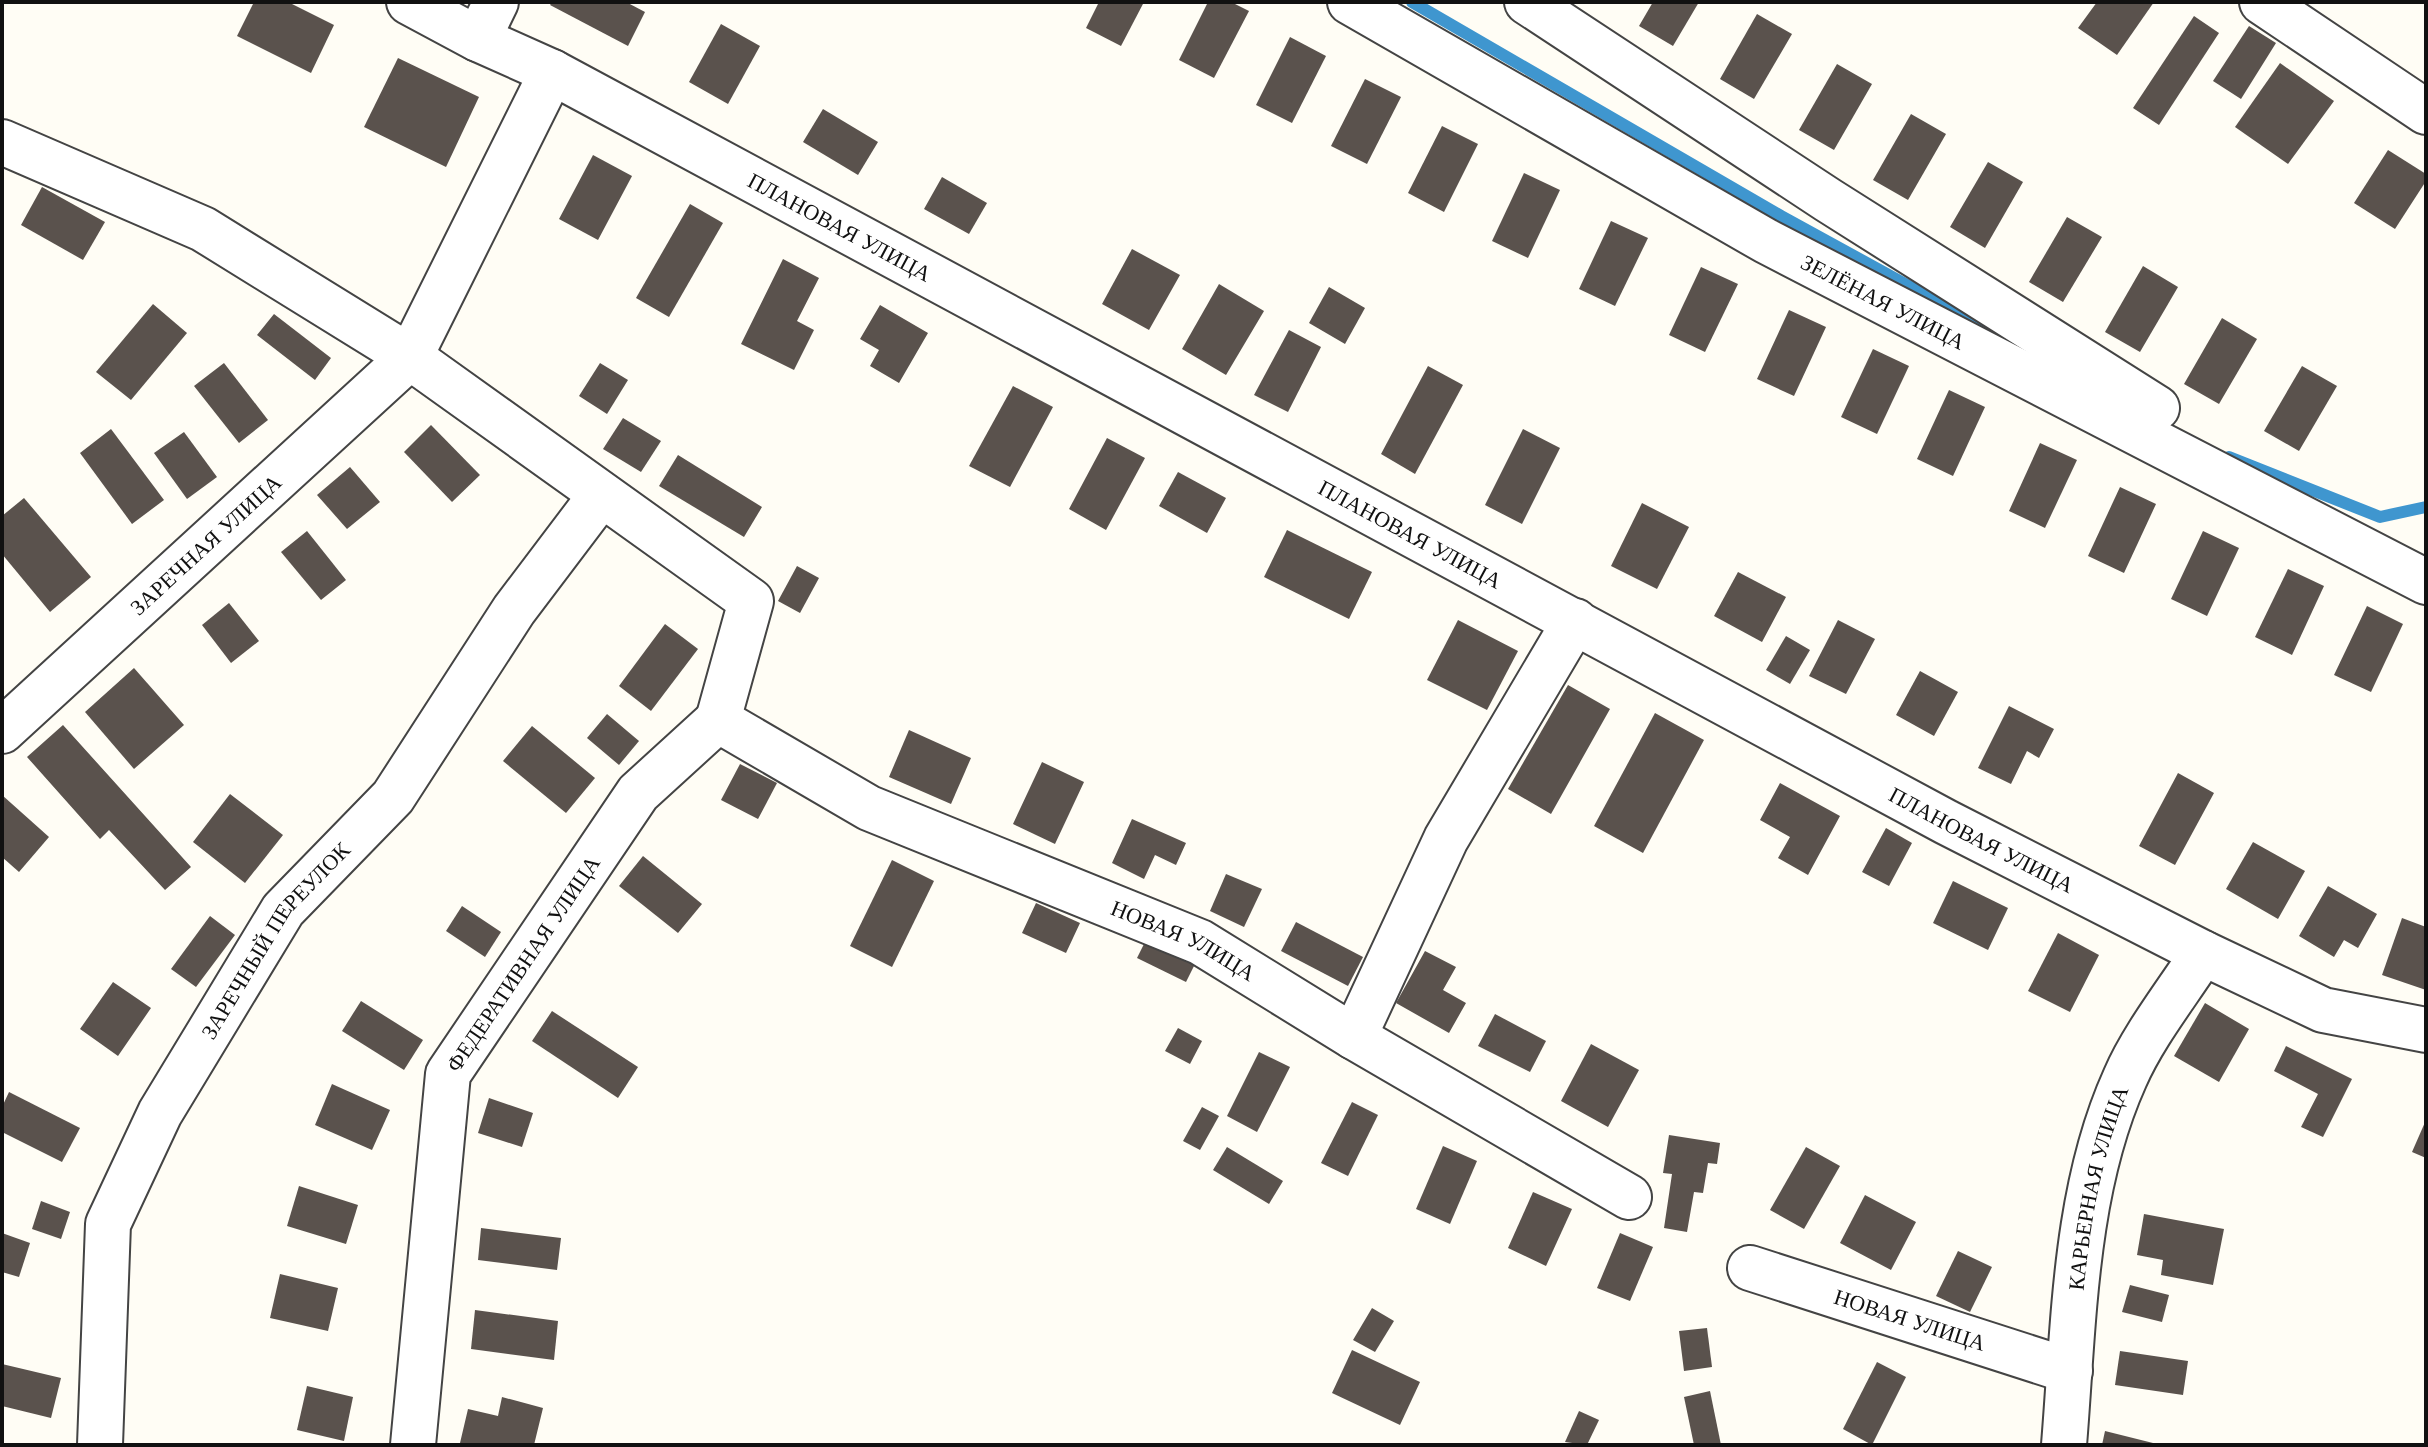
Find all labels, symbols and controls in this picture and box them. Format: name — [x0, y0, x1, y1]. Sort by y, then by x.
street label: ПЛАНОВАЯ УЛИЦА — [743, 167, 936, 288]
street label: ЗЕЛЁНАЯ УЛИЦА — [1797, 249, 1970, 356]
street label: ЗАРЕЧНАЯ УЛИЦА — [125, 469, 287, 621]
street label: ПЛАНОВАЯ УЛИЦА — [1314, 474, 1507, 595]
street label: ПЛАНОВАЯ УЛИЦА — [1884, 781, 2078, 899]
street label: ЗАРЕЧНЫЙ ПЕРЕУЛОК — [195, 836, 356, 1044]
street label: ФЕДЕРАТИВНАЯ УЛИЦА — [440, 850, 606, 1077]
street label: НОВАЯ УЛИЦА — [1107, 894, 1261, 987]
street label: КАРЬЕРНАЯ УЛИЦА — [2063, 1081, 2134, 1292]
street label: НОВАЯ УЛИЦА — [1831, 1283, 1989, 1357]

